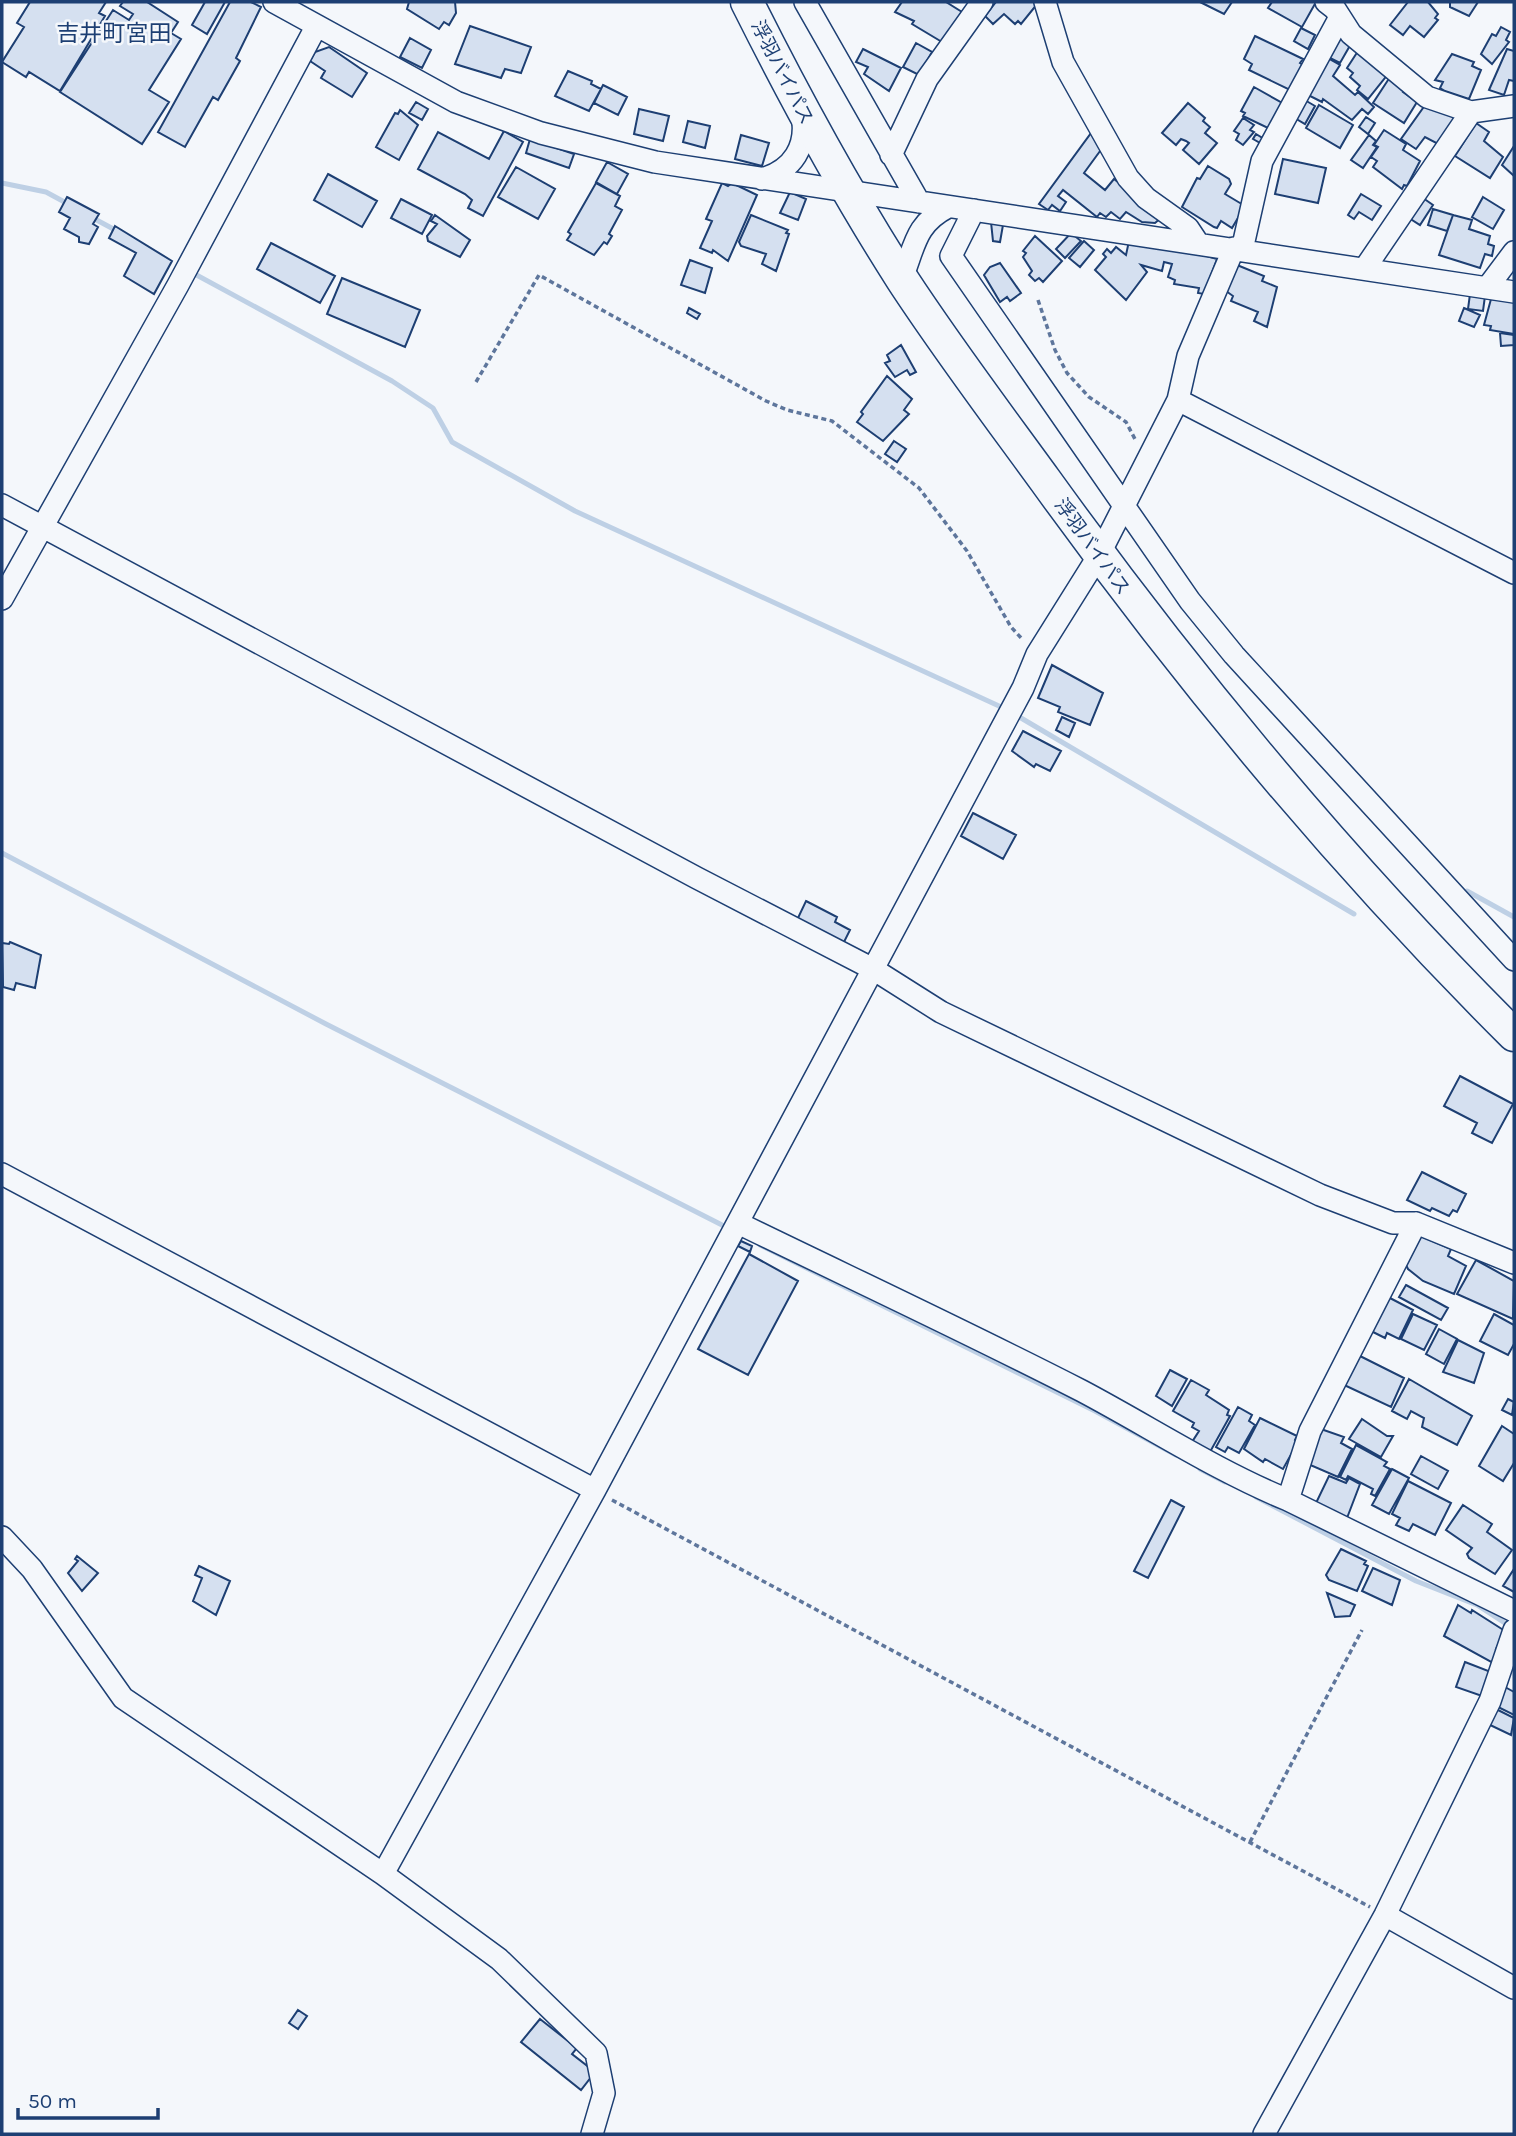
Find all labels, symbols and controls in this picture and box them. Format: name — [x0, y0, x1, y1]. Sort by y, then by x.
street label: 浮羽バイパス — [747, 17, 818, 128]
district label: 吉井町宮田 — [57, 20, 172, 47]
street label: 浮羽バイパス — [1050, 494, 1134, 599]
scale bar — [18, 2076, 158, 2120]
text: 50 m — [28, 2089, 77, 2113]

